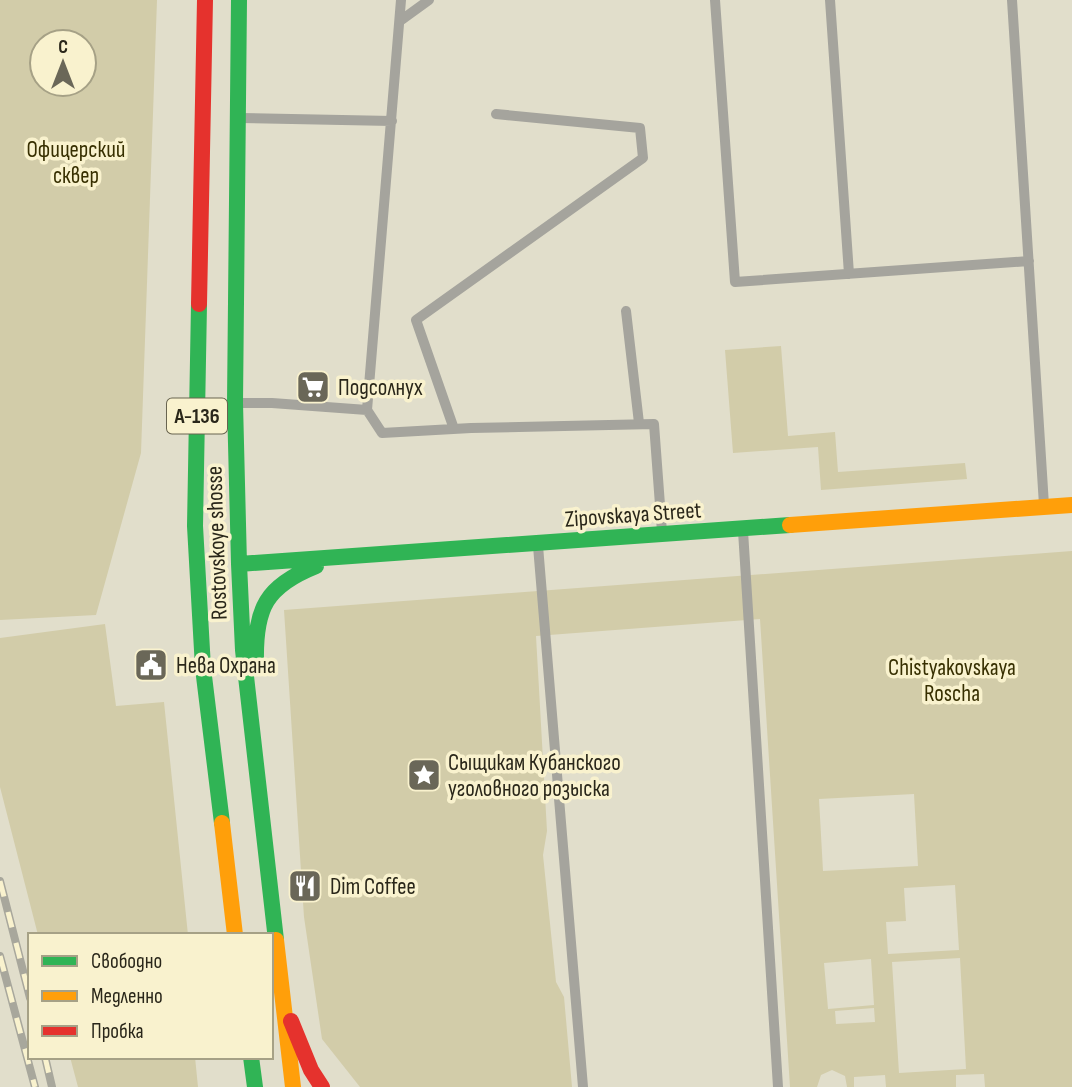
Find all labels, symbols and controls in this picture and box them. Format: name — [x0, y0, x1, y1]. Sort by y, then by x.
north arrow — [28, 28, 98, 98]
text: С — [58, 36, 68, 59]
park label: Офицерский сквер — [27, 136, 125, 190]
supermarket icon: Подсолнух — [294, 368, 332, 406]
place label: Подсолнух — [338, 374, 423, 402]
road number: А-136 — [167, 398, 227, 434]
street label: Rostovskoye shosse — [200, 466, 234, 620]
street label: Zipovskaya Street — [564, 496, 702, 534]
public building icon: Нева Охрана — [132, 646, 170, 684]
place label: Нева Охрана — [176, 652, 276, 680]
park label: Chistyakovskaya Roscha — [888, 654, 1016, 708]
place label: Сыщикам Кубанского уголовного розыска — [448, 749, 621, 803]
place icon: Сыщикам Кубанского уголовного розыска — [405, 756, 443, 794]
restaurant icon: Dim Coffee — [286, 867, 324, 905]
place label: Dim Coffee — [330, 873, 416, 901]
legend — [28, 933, 273, 1059]
text: Свободно — [91, 949, 162, 974]
text: Медленно — [91, 984, 163, 1009]
text: Пробка — [91, 1019, 144, 1044]

